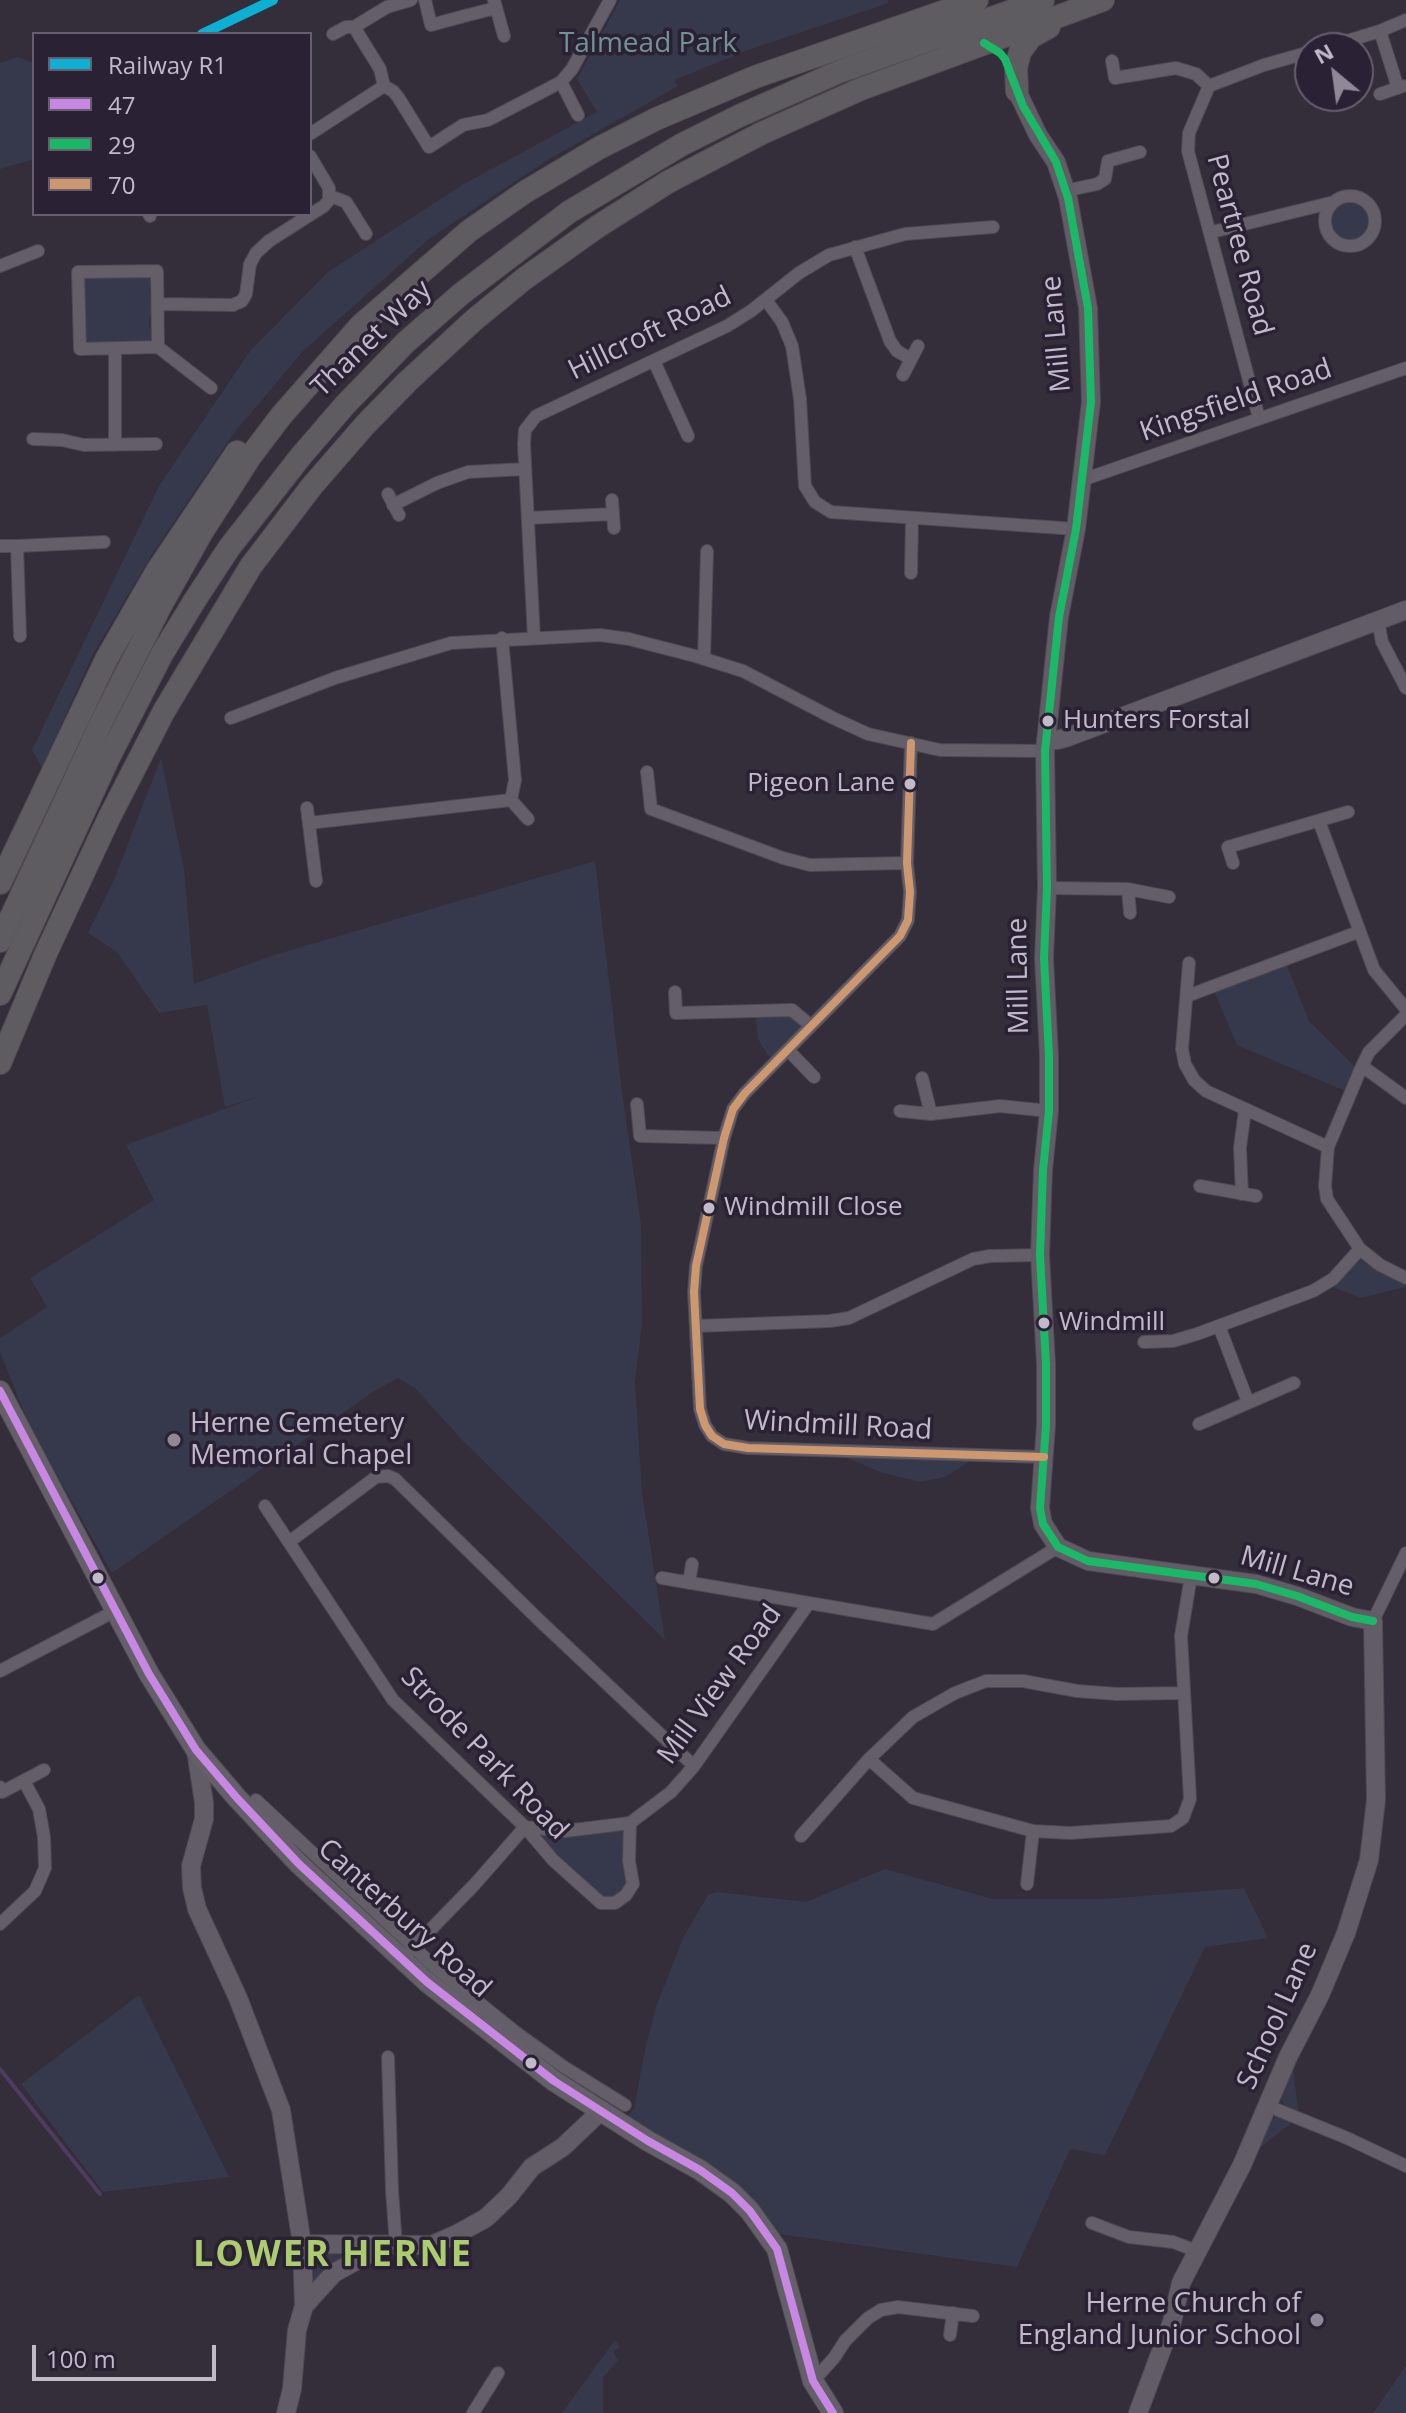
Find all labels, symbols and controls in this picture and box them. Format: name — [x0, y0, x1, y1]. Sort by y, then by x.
park label: Talmead Park — [559, 27, 737, 61]
legend — [32, 32, 312, 216]
north arrow — [1294, 32, 1374, 112]
text: N — [1308, 35, 1338, 70]
text: Railway R1 — [108, 48, 227, 81]
text: 47 — [108, 88, 135, 121]
text: 29 — [108, 128, 135, 161]
street label: Peartree Road — [1199, 151, 1279, 339]
text: 70 — [108, 168, 135, 201]
street label: Thanet Way — [305, 274, 439, 404]
street label: Mill Lane — [1035, 274, 1079, 394]
street label: Hillcroft Road — [563, 280, 737, 388]
street label: Kingsfield Road — [1136, 352, 1336, 450]
place label: Hunters Forstal — [1063, 705, 1250, 737]
marker: Hunters Forstal — [1040, 713, 1056, 729]
place label: Pigeon Lane — [747, 768, 895, 800]
marker: Pigeon Lane — [902, 776, 918, 792]
street label: Mill Lane — [1001, 917, 1037, 1035]
place label: Windmill Close — [724, 1192, 903, 1224]
marker: Windmill Close — [701, 1200, 717, 1216]
place label: Windmill — [1059, 1307, 1165, 1339]
marker: Windmill — [1036, 1315, 1052, 1331]
street label: Windmill Road — [743, 1404, 933, 1448]
place label: Herne Cemetery Memorial Chapel — [190, 1407, 412, 1473]
marker: Herne Cemetery Memorial Chapel — [165, 1431, 183, 1449]
street label: Mill Lane — [1236, 1540, 1358, 1604]
unlabelled marker — [90, 1570, 106, 1586]
unlabelled marker — [1206, 1570, 1222, 1586]
street label: Mill View Road — [651, 1599, 789, 1771]
street label: Strode Park Road — [393, 1661, 575, 1847]
street label: Canterbury Road — [311, 1832, 497, 2006]
street label: School Lane — [1231, 1937, 1325, 2095]
unlabelled marker — [523, 2055, 539, 2071]
district label: LOWER HERNE — [193, 2234, 473, 2278]
place label: Herne Church of England Junior School — [1018, 2287, 1301, 2353]
marker: Herne Church of England Junior School — [1308, 2311, 1326, 2329]
scale bar — [36, 2329, 220, 2379]
text: 100 m — [46, 2342, 116, 2375]

